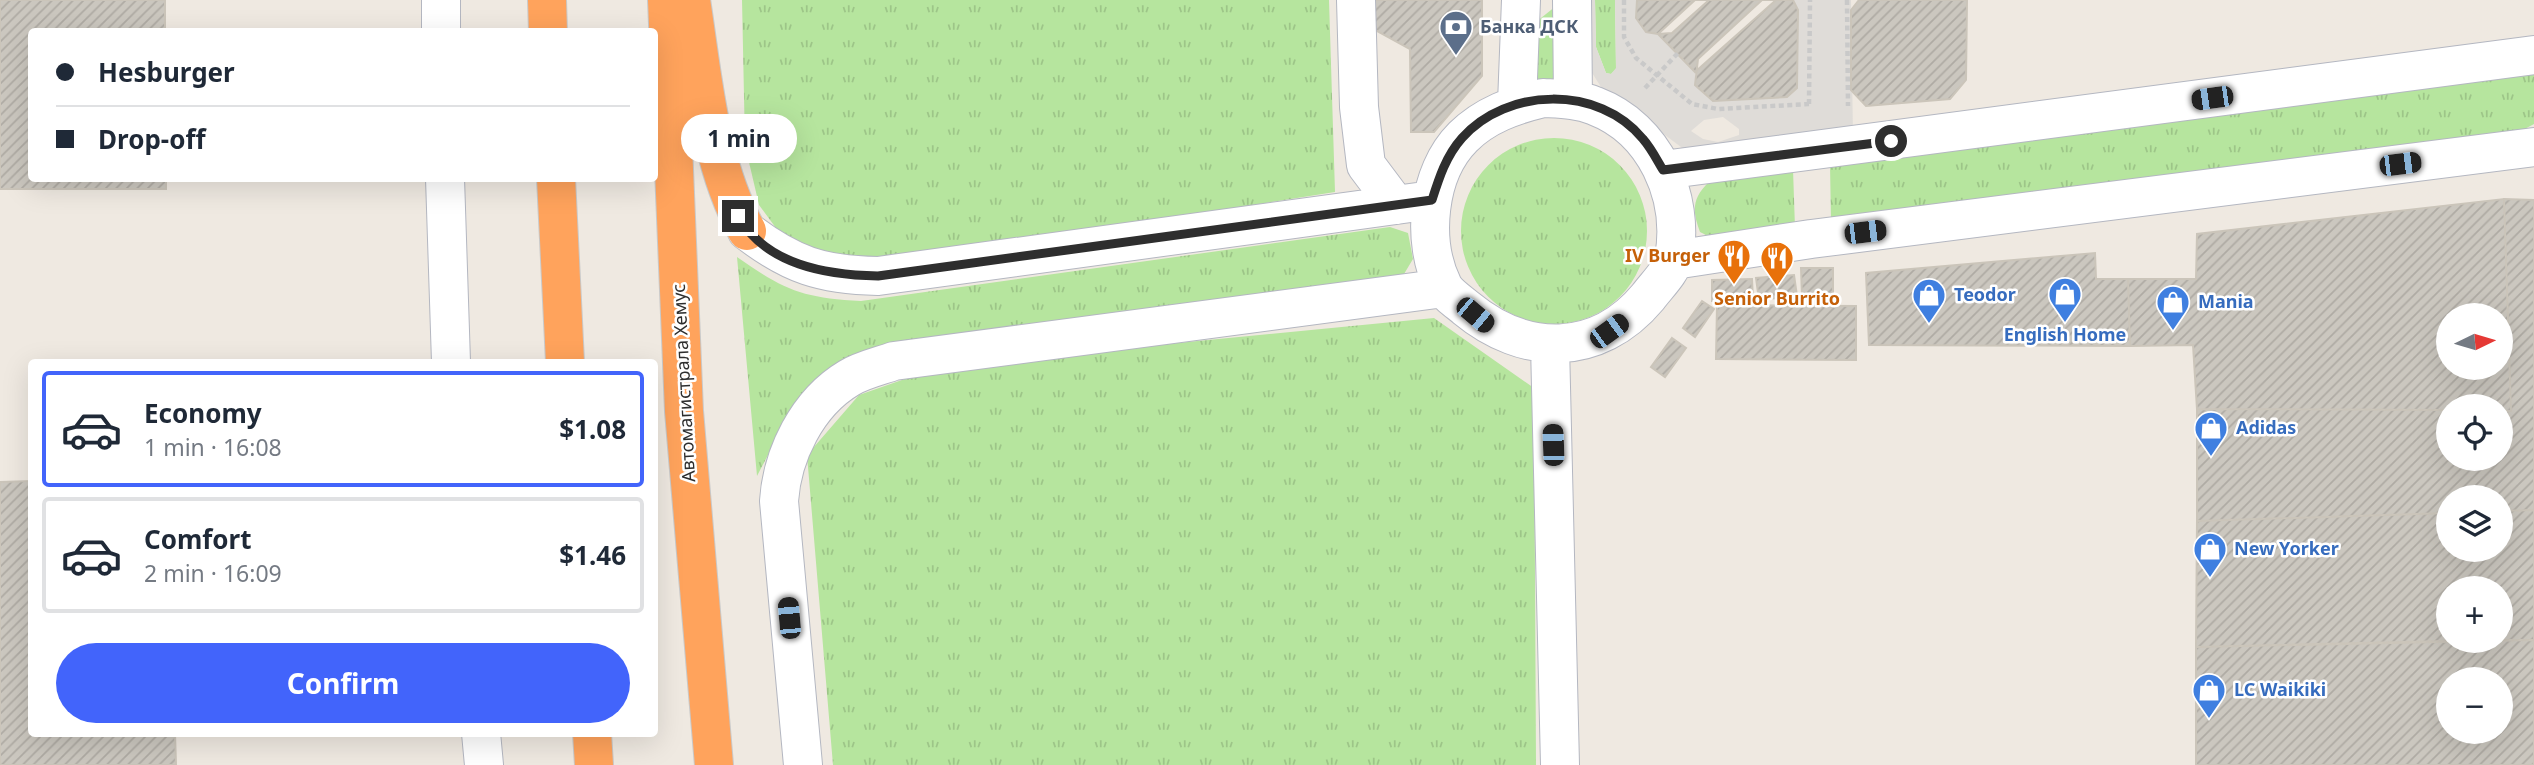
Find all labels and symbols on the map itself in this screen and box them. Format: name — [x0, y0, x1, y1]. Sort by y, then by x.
bank icon: Банка ДСК — [1437, 8, 1475, 57]
place label: Банка ДСК — [1480, 14, 1579, 38]
car — [2190, 85, 2235, 111]
callout: 1 min — [680, 114, 796, 164]
route start — [1875, 125, 1907, 157]
car — [2378, 151, 2423, 177]
route end — [722, 200, 754, 232]
car — [1843, 219, 1888, 245]
restaurant icon: IV Burger — [1715, 237, 1753, 286]
restaurant icon: Senior Burrito — [1758, 239, 1796, 288]
place label: IV Burger — [1625, 243, 1710, 267]
shop icon: English Home — [2046, 275, 2084, 324]
shop icon: Teodor — [1910, 276, 1948, 325]
place label: Teodor — [1954, 282, 2016, 306]
street label: Автомагистрала Хемус — [666, 283, 700, 483]
shop icon: Mania — [2154, 283, 2192, 332]
place label: Senior Burrito — [1714, 286, 1840, 310]
place label: Mania — [2198, 289, 2254, 313]
car — [1453, 293, 1498, 337]
north arrow — [2436, 303, 2513, 380]
car — [1586, 310, 1633, 352]
place label: English Home — [2004, 322, 2126, 346]
shop icon: Adidas — [2192, 409, 2230, 458]
place label: Adidas — [2236, 415, 2296, 439]
car — [1542, 424, 1565, 466]
shop icon: New Yorker — [2191, 530, 2229, 579]
place label: New Yorker — [2234, 536, 2339, 560]
car — [777, 596, 802, 640]
shop icon: LC Waikiki — [2190, 671, 2228, 720]
place label: LC Waikiki — [2234, 677, 2326, 701]

